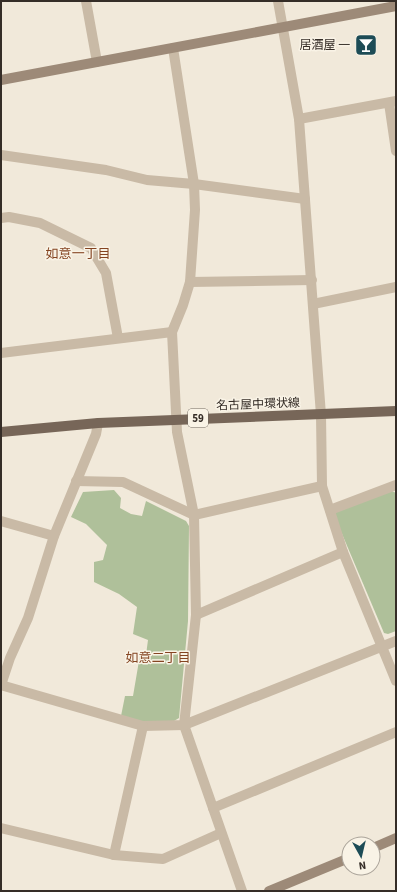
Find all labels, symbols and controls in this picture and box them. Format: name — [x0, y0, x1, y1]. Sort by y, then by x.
bar icon: 居酒屋 一 — [353, 32, 379, 58]
place label: 居酒屋 一 — [300, 37, 350, 54]
district label: 如意一丁目 — [45, 245, 111, 263]
street label: 名古屋中環状線 — [216, 395, 300, 414]
road number: 59 — [188, 409, 208, 427]
district label: 如意二丁目 — [125, 649, 191, 667]
north arrow — [341, 836, 381, 876]
text: N — [358, 857, 367, 873]

